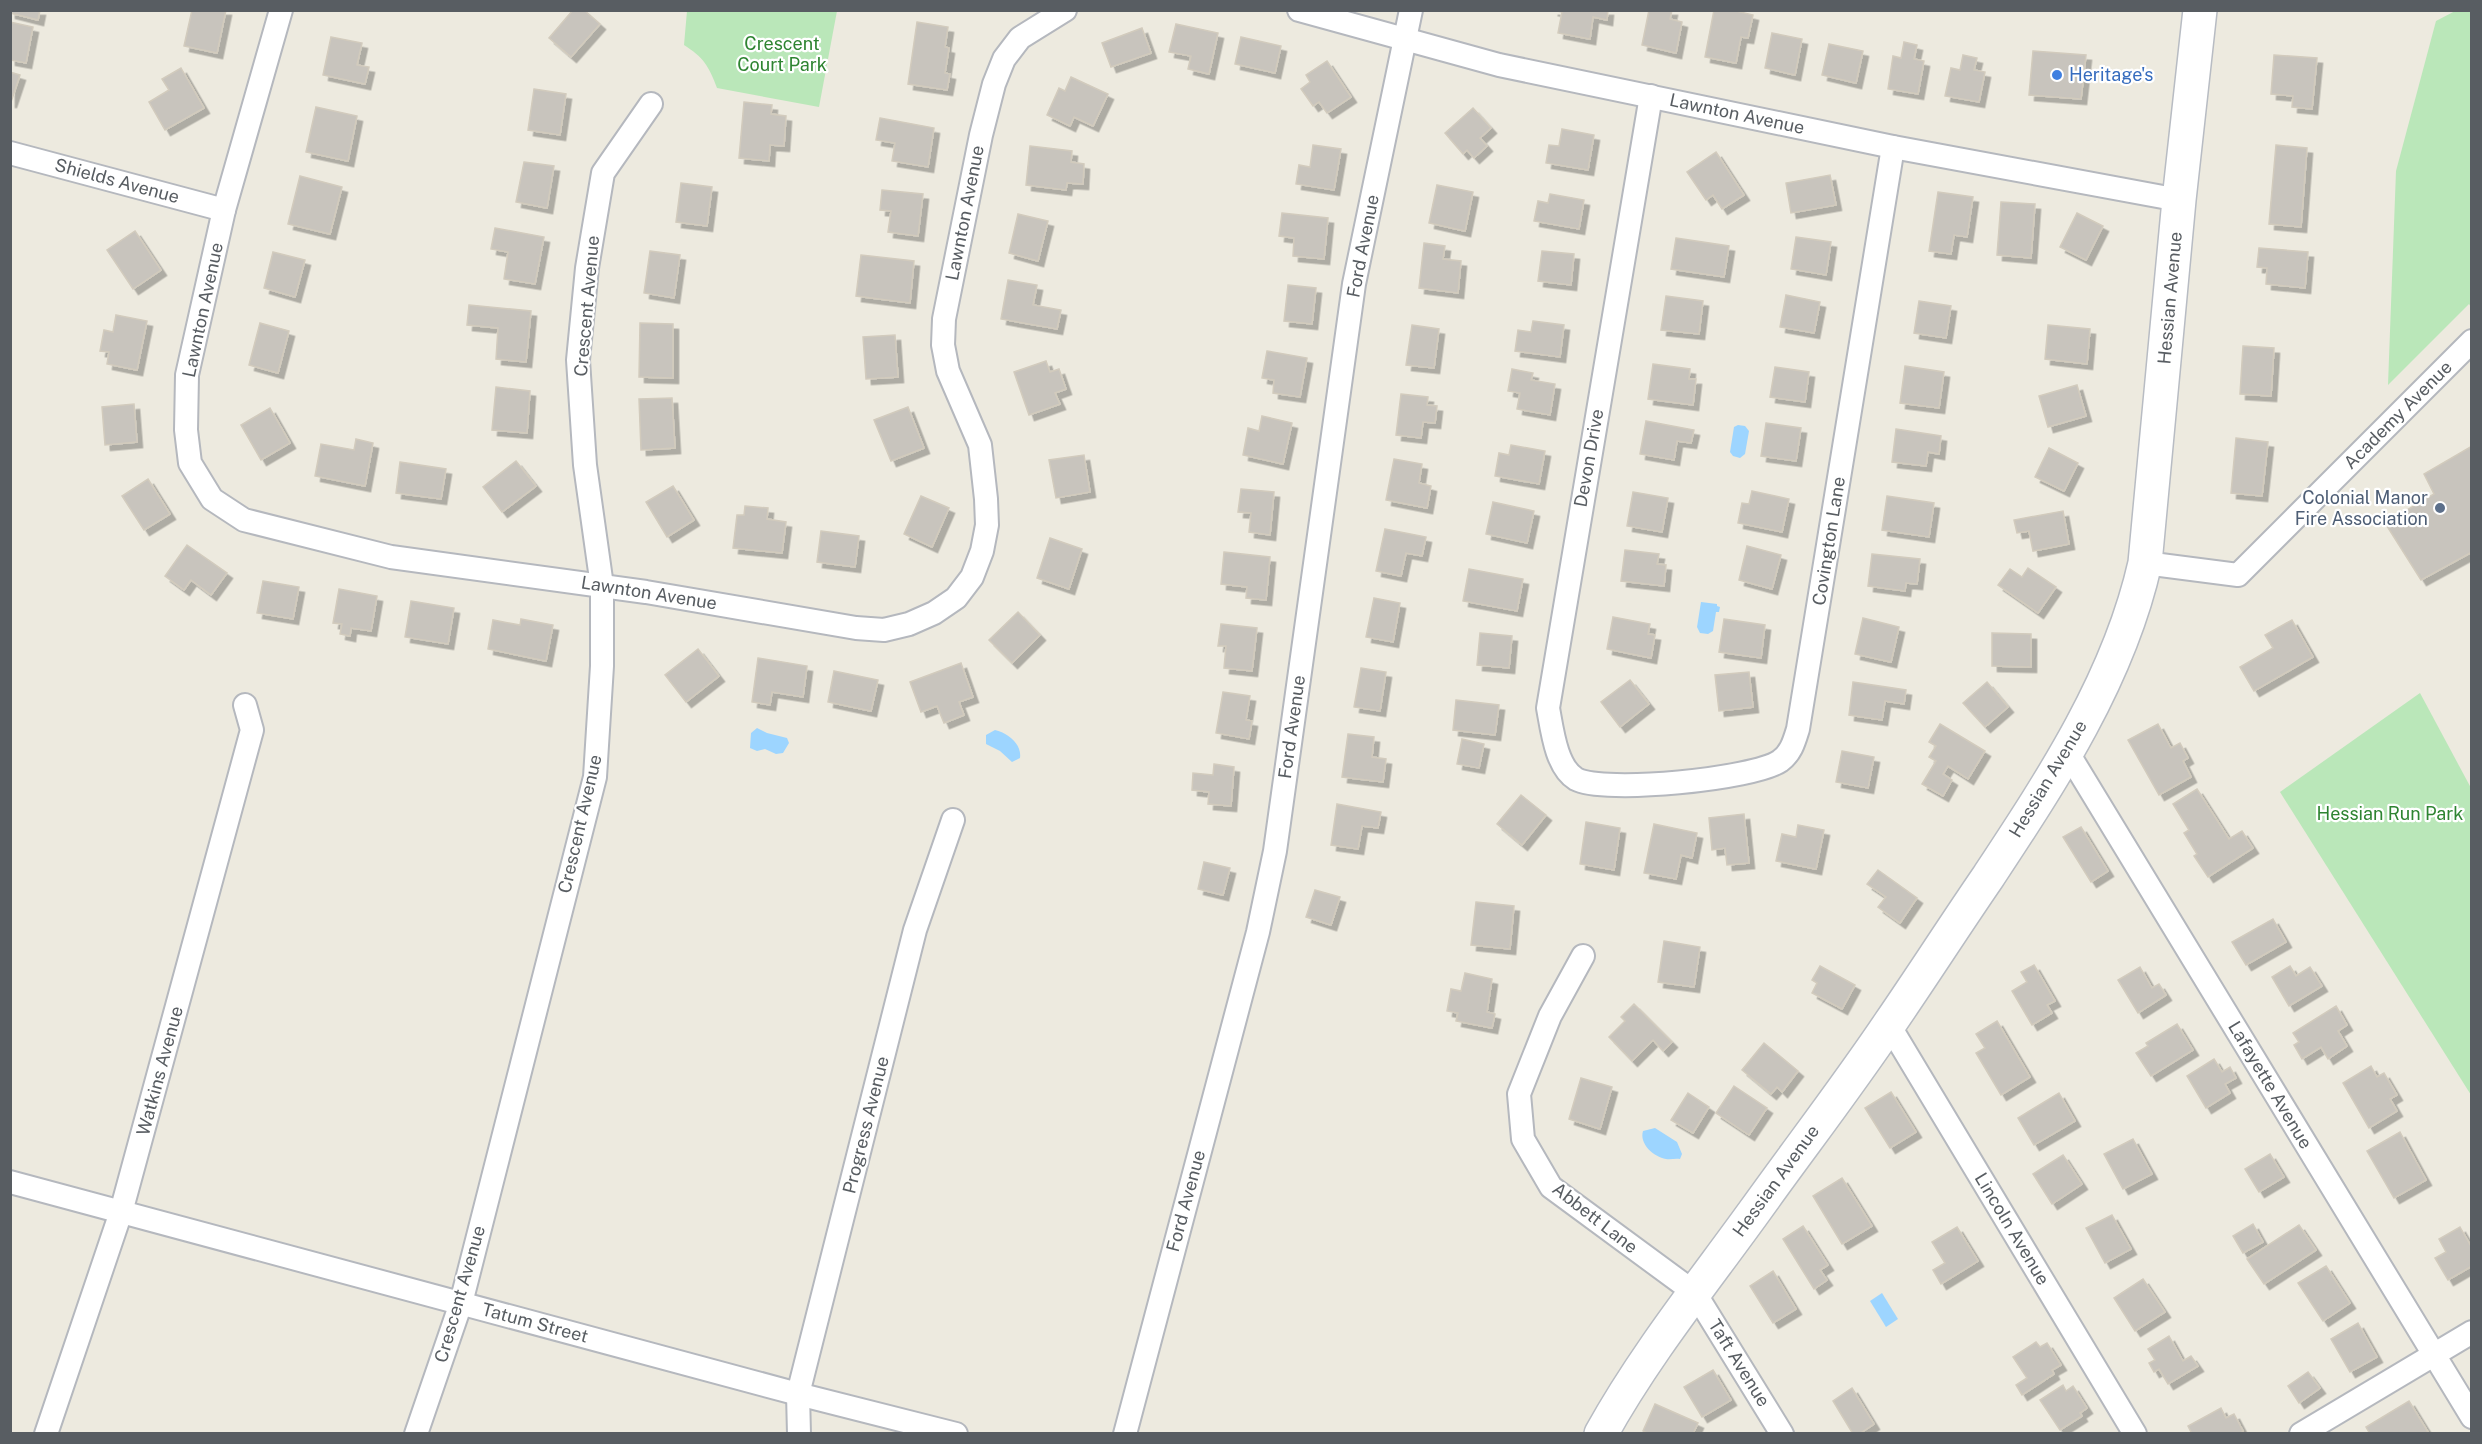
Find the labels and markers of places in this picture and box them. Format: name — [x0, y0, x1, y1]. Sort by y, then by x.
place label: Heritage's — [2069, 64, 2153, 85]
marker: Heritage's — [2050, 68, 2064, 82]
place label: Colonial Manor Fire Association — [2295, 487, 2428, 529]
marker: Colonial Manor Fire Association — [2433, 501, 2447, 515]

